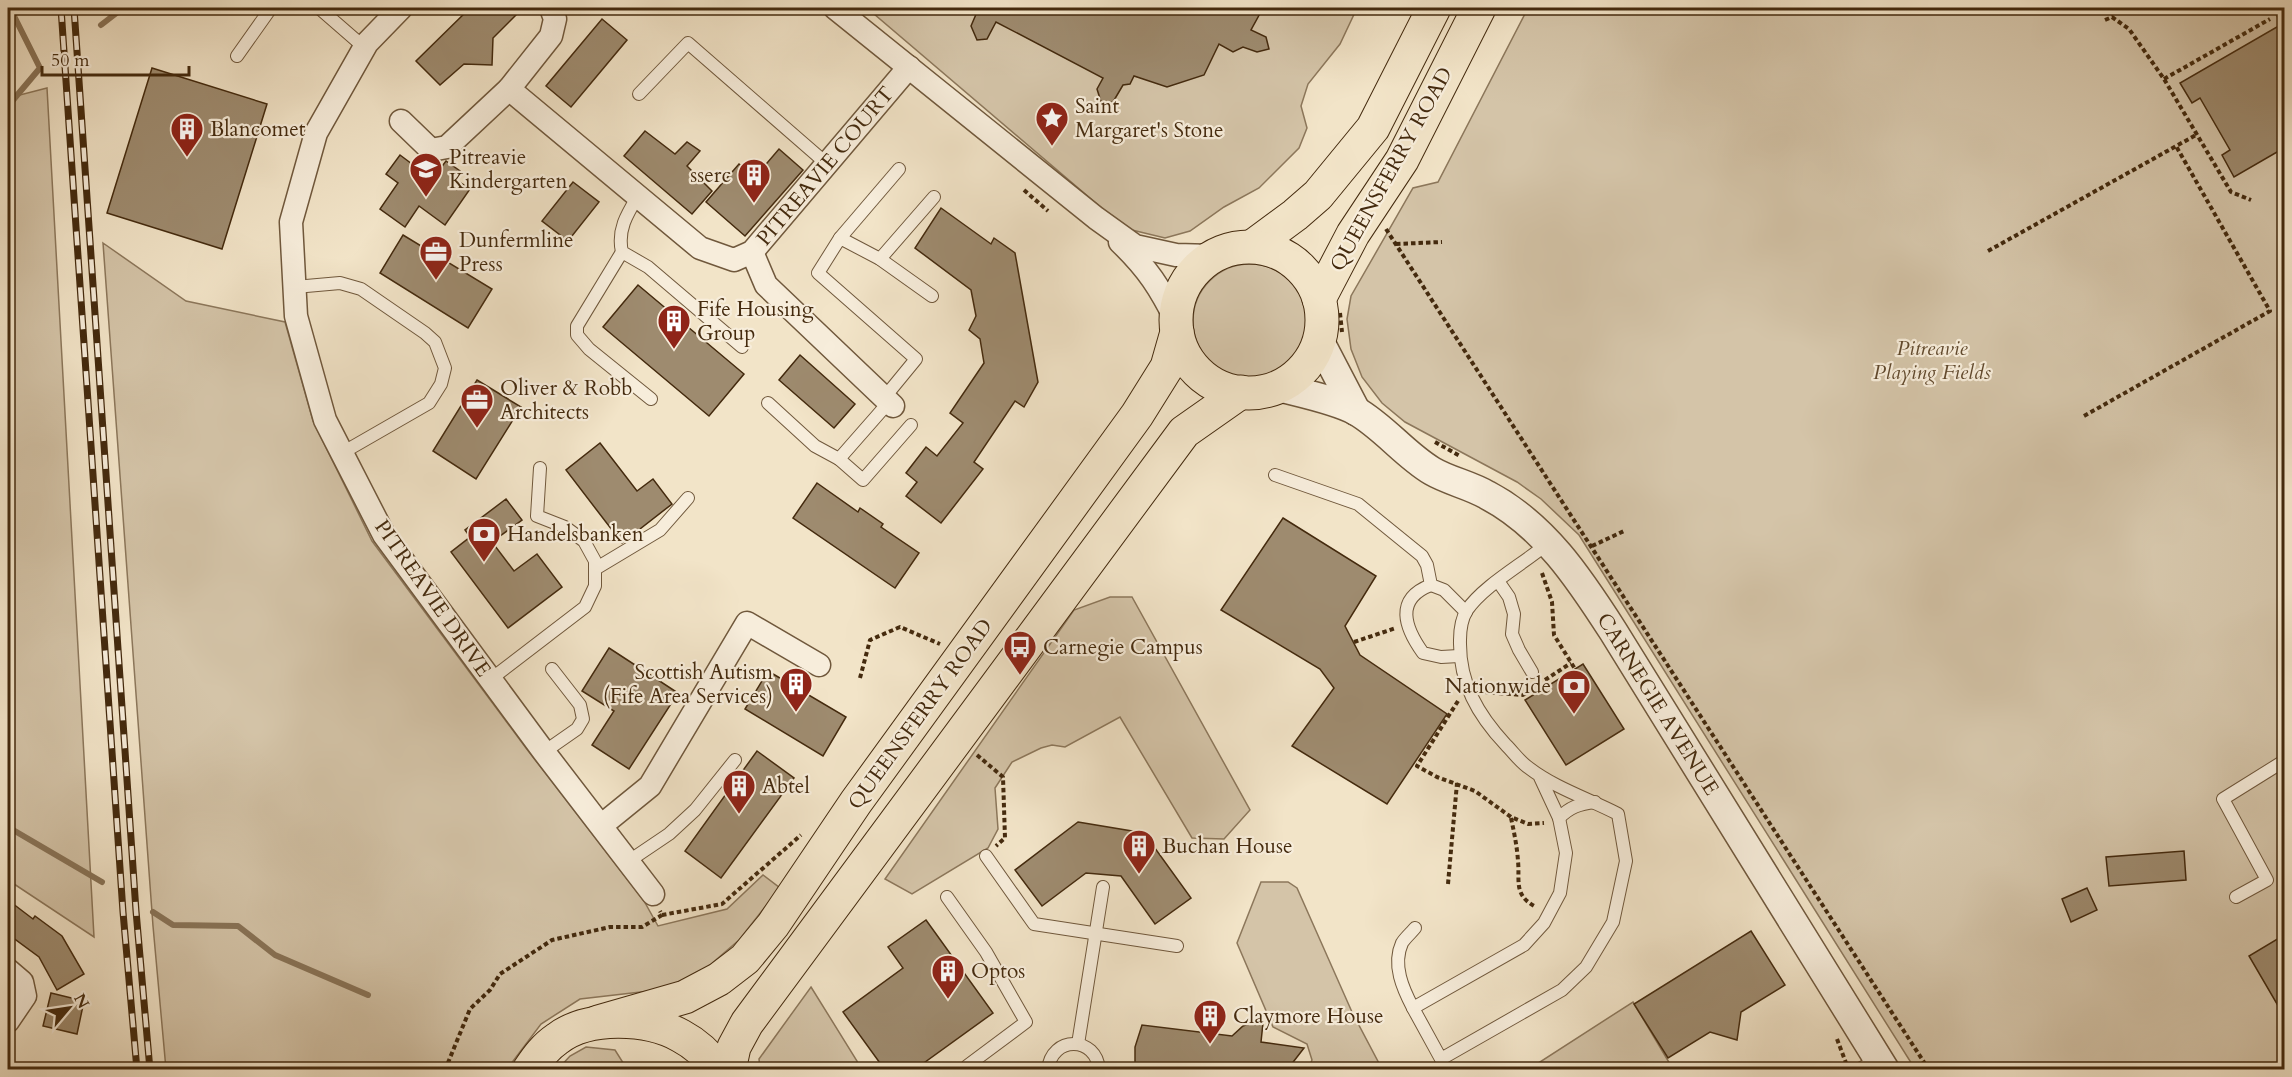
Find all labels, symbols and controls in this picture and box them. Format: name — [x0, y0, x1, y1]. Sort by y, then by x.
scale bar — [42, 39, 189, 77]
text: 50 m — [51, 48, 90, 73]
street label: QUEENSFERRY ROAD — [1323, 62, 1460, 277]
street label: PITREAVIE COURT — [750, 80, 901, 252]
place label: Saint Margaret's Stone — [1075, 92, 1224, 145]
place icon: Saint Margaret's Stone — [1034, 100, 1070, 147]
building icon: Blancomet — [169, 111, 205, 158]
place label: Blancomet — [210, 115, 306, 144]
place label: Pitreavie Kindergarten — [449, 143, 568, 196]
school or university icon: Pitreavie Kindergarten — [408, 151, 444, 198]
building icon: sserc — [736, 157, 772, 204]
place label: sserc — [690, 161, 731, 190]
place label: Dunfermline Press — [459, 226, 574, 279]
office icon: Dunfermline Press — [418, 234, 454, 281]
place label: Fife Housing Group — [697, 295, 814, 348]
building icon: Fife Housing Group — [656, 303, 692, 350]
park label: Pitreavie Playing Fields — [1873, 334, 1991, 387]
place label: Oliver & Robb Architects — [500, 374, 633, 427]
office icon: Oliver & Robb Architects — [459, 382, 495, 429]
street label: PITREAVIE DRIVE — [367, 514, 498, 683]
bank icon: Handelsbanken — [466, 516, 502, 563]
place label: Handelsbanken — [507, 520, 644, 549]
street label: CARNEGIE AVENUE — [1590, 607, 1726, 801]
street label: QUEENSFERRY ROAD — [841, 613, 1000, 816]
bus stop icon: Carnegie Campus — [1002, 629, 1038, 676]
place label: Carnegie Campus — [1043, 633, 1203, 662]
place label: Scottish Autism (Fife Area Services) — [603, 658, 773, 711]
building icon: Scottish Autism (Fife Area Services) — [778, 666, 814, 713]
bank icon: Nationwide — [1556, 668, 1592, 715]
place label: Nationwide — [1445, 672, 1551, 701]
building icon: Abtel — [721, 768, 757, 815]
place label: Abtel — [762, 772, 810, 801]
building icon: Buchan House — [1121, 828, 1157, 875]
place label: Buchan House — [1162, 832, 1293, 861]
building icon: Optos — [930, 953, 966, 1000]
place label: Optos — [971, 957, 1025, 986]
north arrow — [39, 978, 99, 1038]
text: N — [68, 990, 94, 1013]
building icon: Claymore House — [1192, 998, 1228, 1045]
place label: Claymore House — [1233, 1002, 1384, 1031]

